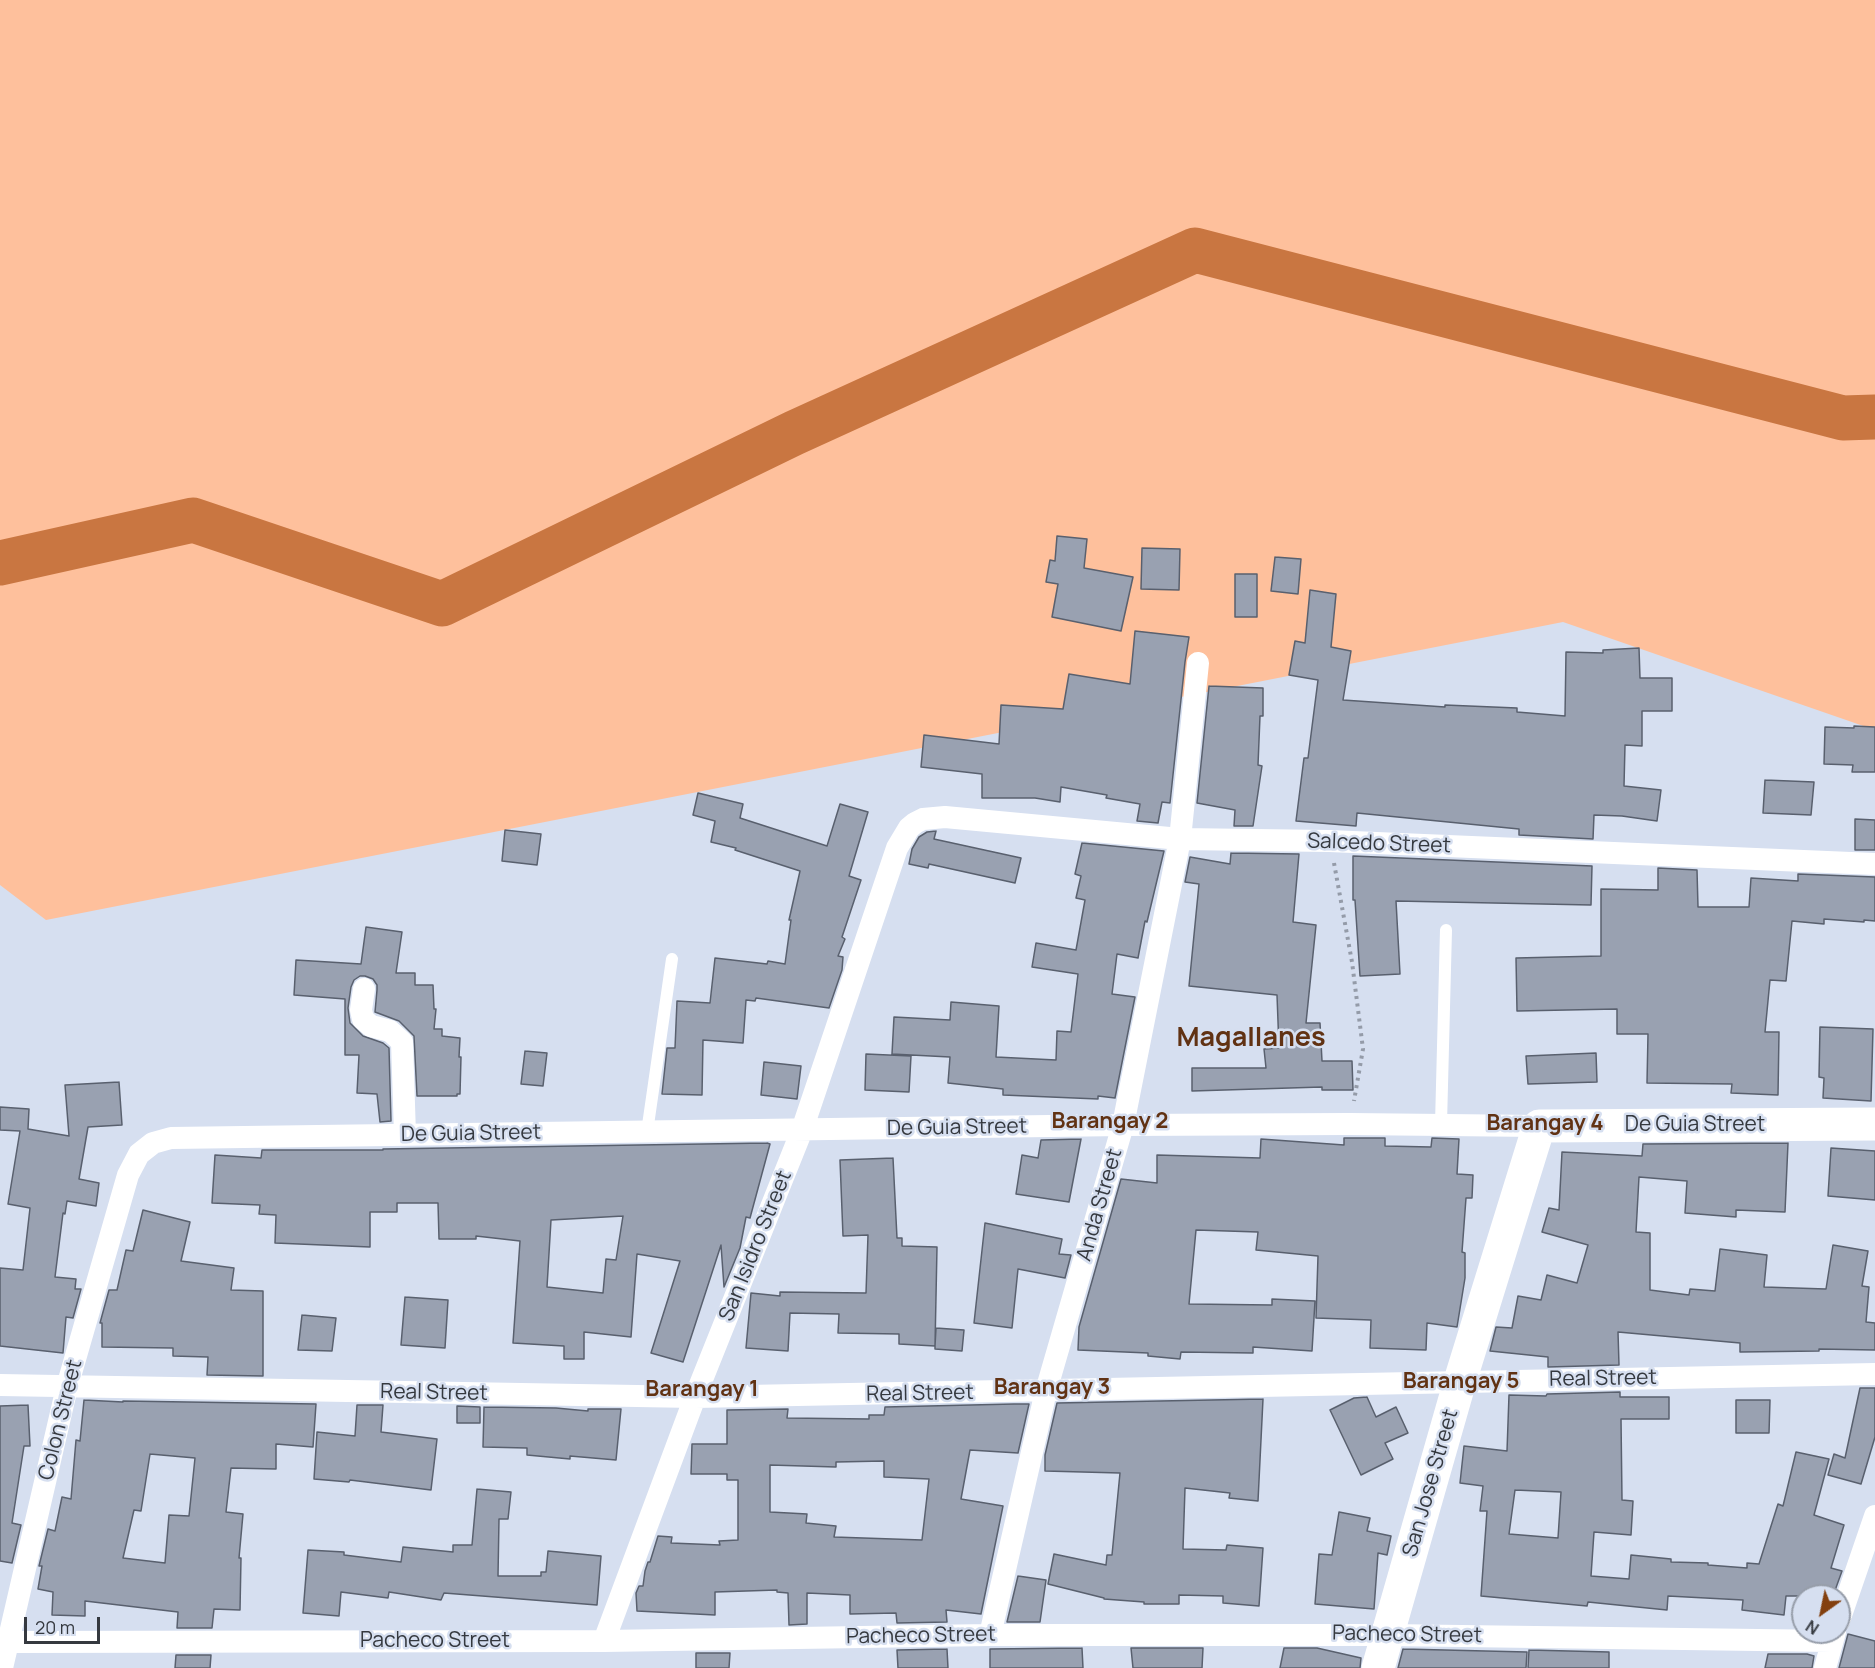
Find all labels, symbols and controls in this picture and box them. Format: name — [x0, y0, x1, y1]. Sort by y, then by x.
street label: Salcedo Street — [1307, 829, 1451, 859]
district label: Magallanes — [1176, 1022, 1326, 1054]
district label: Barangay 2 — [1052, 1109, 1168, 1135]
district label: Barangay 4 — [1486, 1111, 1604, 1137]
street label: De Guia Street — [1625, 1112, 1765, 1138]
street label: De Guia Street — [887, 1114, 1027, 1142]
street label: De Guia Street — [401, 1120, 541, 1148]
street label: Anda Street — [1072, 1146, 1128, 1264]
street label: San Isidro Street — [714, 1167, 798, 1325]
street label: Colon Street — [34, 1357, 88, 1483]
street label: Real Street — [1549, 1365, 1657, 1393]
district label: Barangay 5 — [1403, 1369, 1519, 1395]
district label: Barangay 3 — [994, 1375, 1110, 1401]
district label: Barangay 1 — [645, 1377, 759, 1403]
street label: Real Street — [380, 1379, 488, 1407]
street label: Real Street — [866, 1380, 974, 1408]
street label: San Jose Street — [1398, 1406, 1464, 1560]
north arrow — [1791, 1584, 1851, 1644]
scale bar — [27, 1605, 104, 1643]
text: 20 m — [35, 1615, 75, 1639]
text: N — [1801, 1615, 1823, 1640]
street label: Pacheco Street — [1332, 1621, 1482, 1649]
street label: Pacheco Street — [846, 1622, 996, 1650]
street label: Pacheco Street — [360, 1628, 510, 1654]

